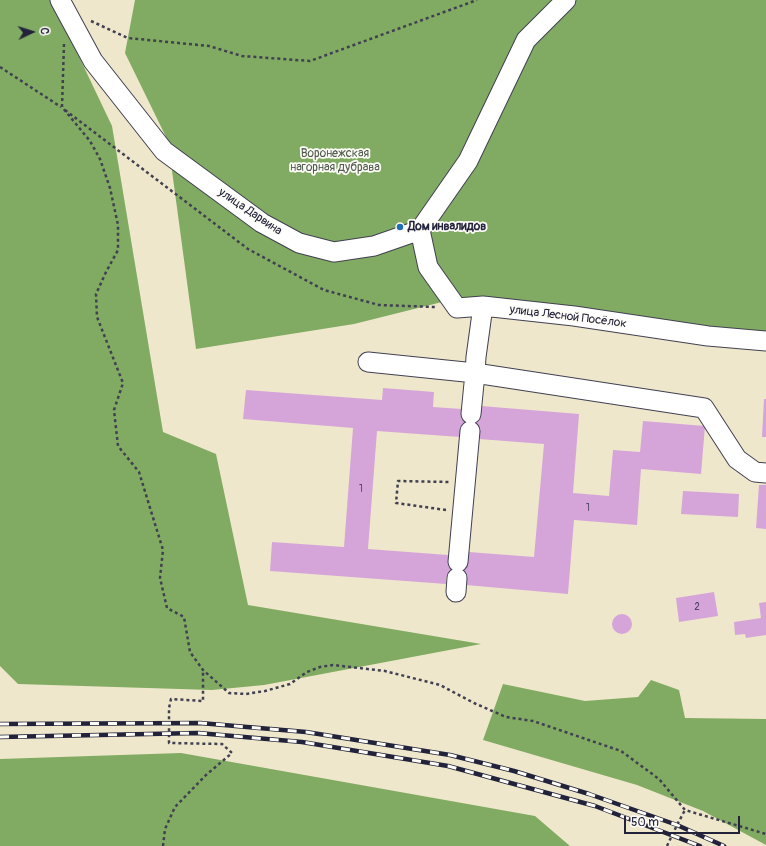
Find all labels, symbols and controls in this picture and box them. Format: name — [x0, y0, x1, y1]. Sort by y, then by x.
north arrow — [12, 12, 52, 52]
text: С — [38, 27, 51, 35]
park label: Воронежская нагорная дубрава — [290, 147, 380, 175]
street label: улица Дарвина — [215, 185, 285, 239]
place label: Дом инвалидов — [408, 220, 486, 234]
marker: Дом инвалидов — [395, 222, 405, 232]
street label: улица Лесной Посёлок — [509, 303, 627, 331]
house number: 1 — [359, 483, 363, 495]
house number: 1 — [586, 502, 590, 514]
house number: 2 — [694, 601, 700, 613]
scale bar — [626, 808, 742, 834]
text: 50 m — [631, 815, 659, 830]

